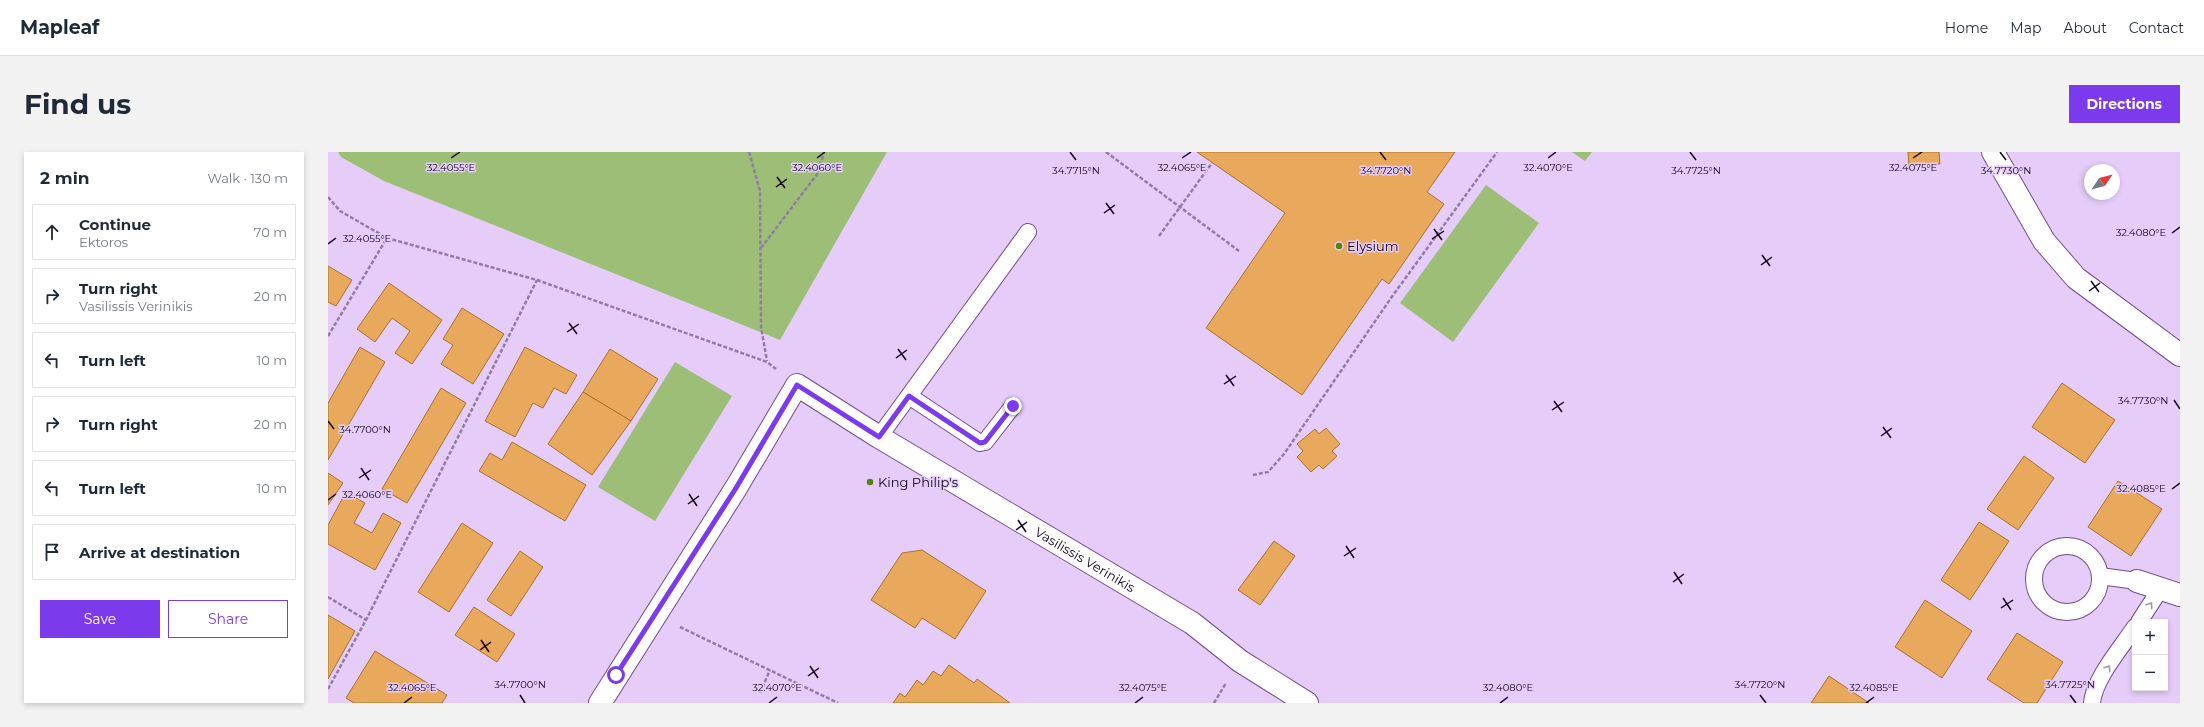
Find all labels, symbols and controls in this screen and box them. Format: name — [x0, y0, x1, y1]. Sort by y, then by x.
text: Mapleaf — [20, 16, 99, 39]
text: Home — [1945, 19, 1988, 37]
text: Map — [2010, 19, 2041, 37]
text: About — [2063, 19, 2107, 37]
text: Contact — [2129, 19, 2184, 37]
button: Directions — [2069, 85, 2180, 123]
text: Find us — [24, 87, 131, 121]
text: 32.4055°E — [427, 161, 476, 174]
text: 32.4060°E — [792, 161, 842, 174]
text: 32.4065°E — [1157, 161, 1207, 174]
text: 32.4070°E — [1523, 161, 1573, 174]
text: 32.4075°E — [1889, 161, 1938, 174]
text: 34.7715°N — [1052, 164, 1100, 177]
text: 34.7720°N — [1361, 164, 1411, 177]
text: 34.7725°N — [1671, 164, 1721, 177]
text: 34.7730°N — [1981, 164, 2031, 177]
north arrow — [2084, 164, 2120, 200]
text: 2 min — [40, 168, 90, 188]
text: Walk · 130 m — [207, 170, 288, 186]
text: Continue — [79, 215, 151, 234]
icon: ahead — [41, 221, 63, 243]
text: 70 m — [254, 224, 287, 240]
text: 32.4080°E — [2116, 226, 2167, 239]
text: 32.4055°E — [343, 232, 392, 245]
text: Ektoros — [79, 234, 128, 250]
place label: Elysium — [1347, 238, 1398, 254]
marker: Elysium — [1334, 241, 1344, 251]
text: Turn right — [79, 279, 158, 298]
icon: right — [41, 285, 63, 307]
text: 20 m — [254, 288, 287, 304]
text: Vasilissis Verinikis — [79, 298, 193, 314]
icon: left — [41, 349, 63, 371]
text: Turn left — [79, 351, 146, 370]
text: 10 m — [257, 352, 287, 368]
text: 34.7730°N — [2118, 394, 2168, 407]
route end — [1004, 397, 1022, 415]
icon: right — [41, 413, 63, 435]
text: Turn right — [79, 415, 158, 434]
text: 20 m — [254, 416, 287, 432]
text: 34.7700°N — [339, 423, 391, 436]
place label: King Philip's — [878, 474, 958, 490]
icon: left — [41, 477, 63, 499]
marker: King Philip's — [865, 477, 875, 487]
text: Turn left — [79, 479, 146, 498]
text: 10 m — [257, 480, 287, 496]
text: 32.4085°E — [2116, 482, 2166, 495]
text: 32.4060°E — [342, 488, 392, 501]
street label: Vasilissis Verinikis — [1032, 524, 1138, 595]
icon: arrive — [41, 541, 63, 563]
text: Arrive at destination — [79, 543, 240, 562]
button: Save — [40, 600, 160, 638]
button: Share — [168, 600, 288, 638]
one-way arrow — [2145, 602, 2153, 609]
map controls — [2132, 619, 2168, 691]
button: + — [2132, 619, 2168, 655]
button: − — [2132, 655, 2168, 691]
one-way arrow — [2103, 665, 2111, 672]
route start — [607, 666, 625, 684]
text: 34.7700°N — [494, 678, 546, 691]
text: 34.7720°N — [1735, 678, 1785, 691]
text: 34.7725°N — [2045, 678, 2095, 691]
text: 32.4065°E — [387, 681, 437, 694]
text: 32.4070°E — [752, 681, 802, 694]
text: 32.4075°E — [1119, 681, 1168, 694]
text: 32.4080°E — [1483, 681, 1534, 694]
text: 32.4085°E — [1849, 681, 1899, 694]

